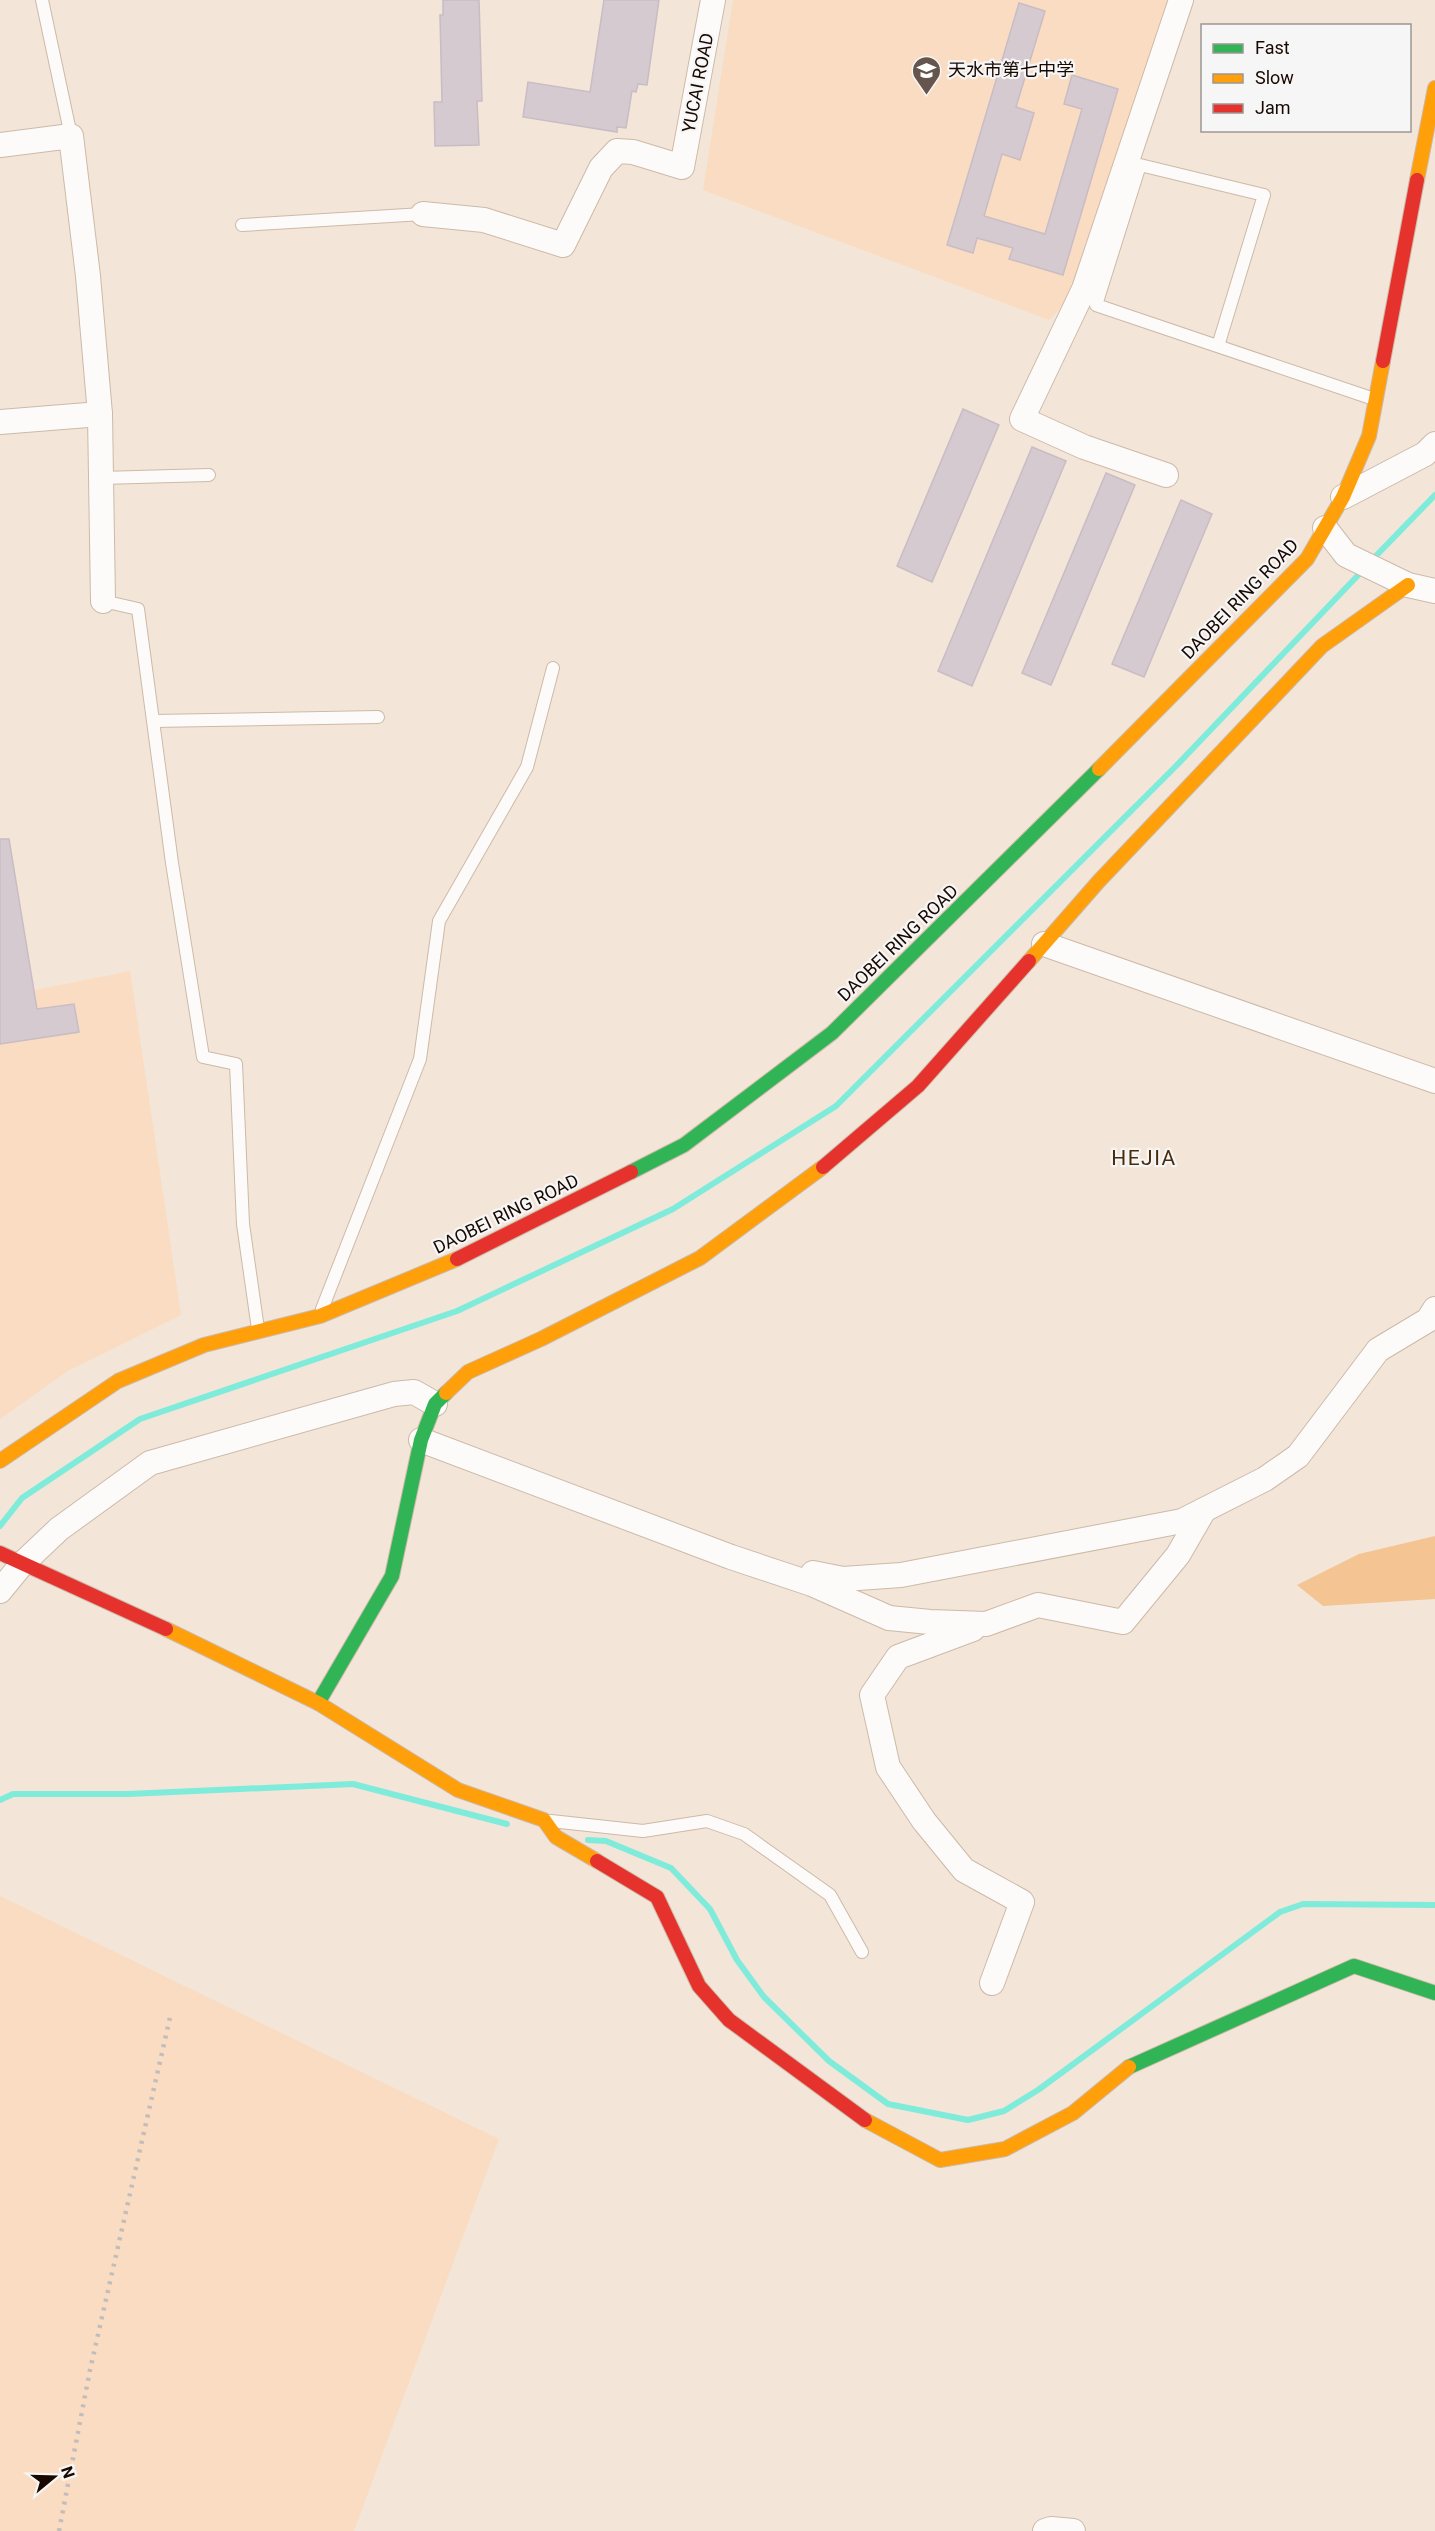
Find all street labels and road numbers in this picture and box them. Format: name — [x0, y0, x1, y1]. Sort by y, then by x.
street label: YUCAI ROAD — [678, 31, 717, 135]
street label: DAOBEI RING ROAD — [1177, 534, 1302, 663]
street label: DAOBEI RING ROAD — [833, 880, 962, 1005]
street label: DAOBEI RING ROAD — [430, 1169, 582, 1258]

